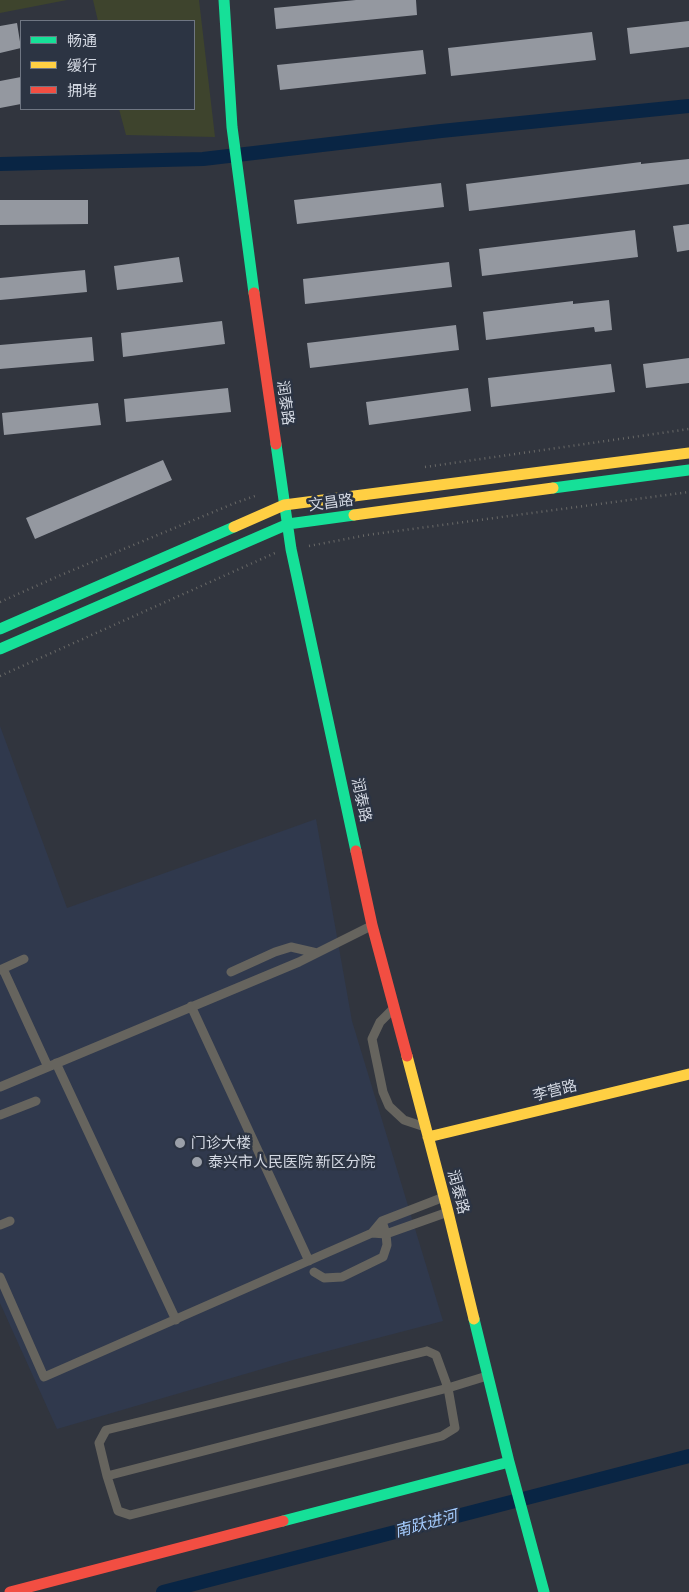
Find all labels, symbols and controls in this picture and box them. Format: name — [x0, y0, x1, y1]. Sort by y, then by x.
legend — [20, 20, 195, 110]
text: 畅通 — [67, 34, 97, 49]
text: 缓行 — [67, 59, 97, 74]
text: 拥堵 — [67, 84, 97, 99]
street label: 润泰路 — [273, 379, 297, 427]
street label: 文昌路 — [307, 491, 355, 515]
street label: 润泰路 — [348, 776, 374, 824]
street label: 李营路 — [531, 1077, 579, 1105]
place label: 门诊大楼 — [191, 1134, 251, 1152]
marker: 门诊大楼 — [173, 1136, 187, 1150]
place label: 泰兴市人民医院 新区分院 — [208, 1153, 375, 1171]
marker: 泰兴市人民医院 新区分院 — [190, 1155, 204, 1169]
street label: 润泰路 — [443, 1168, 473, 1216]
water label: 南跃进河 — [393, 1506, 459, 1542]

